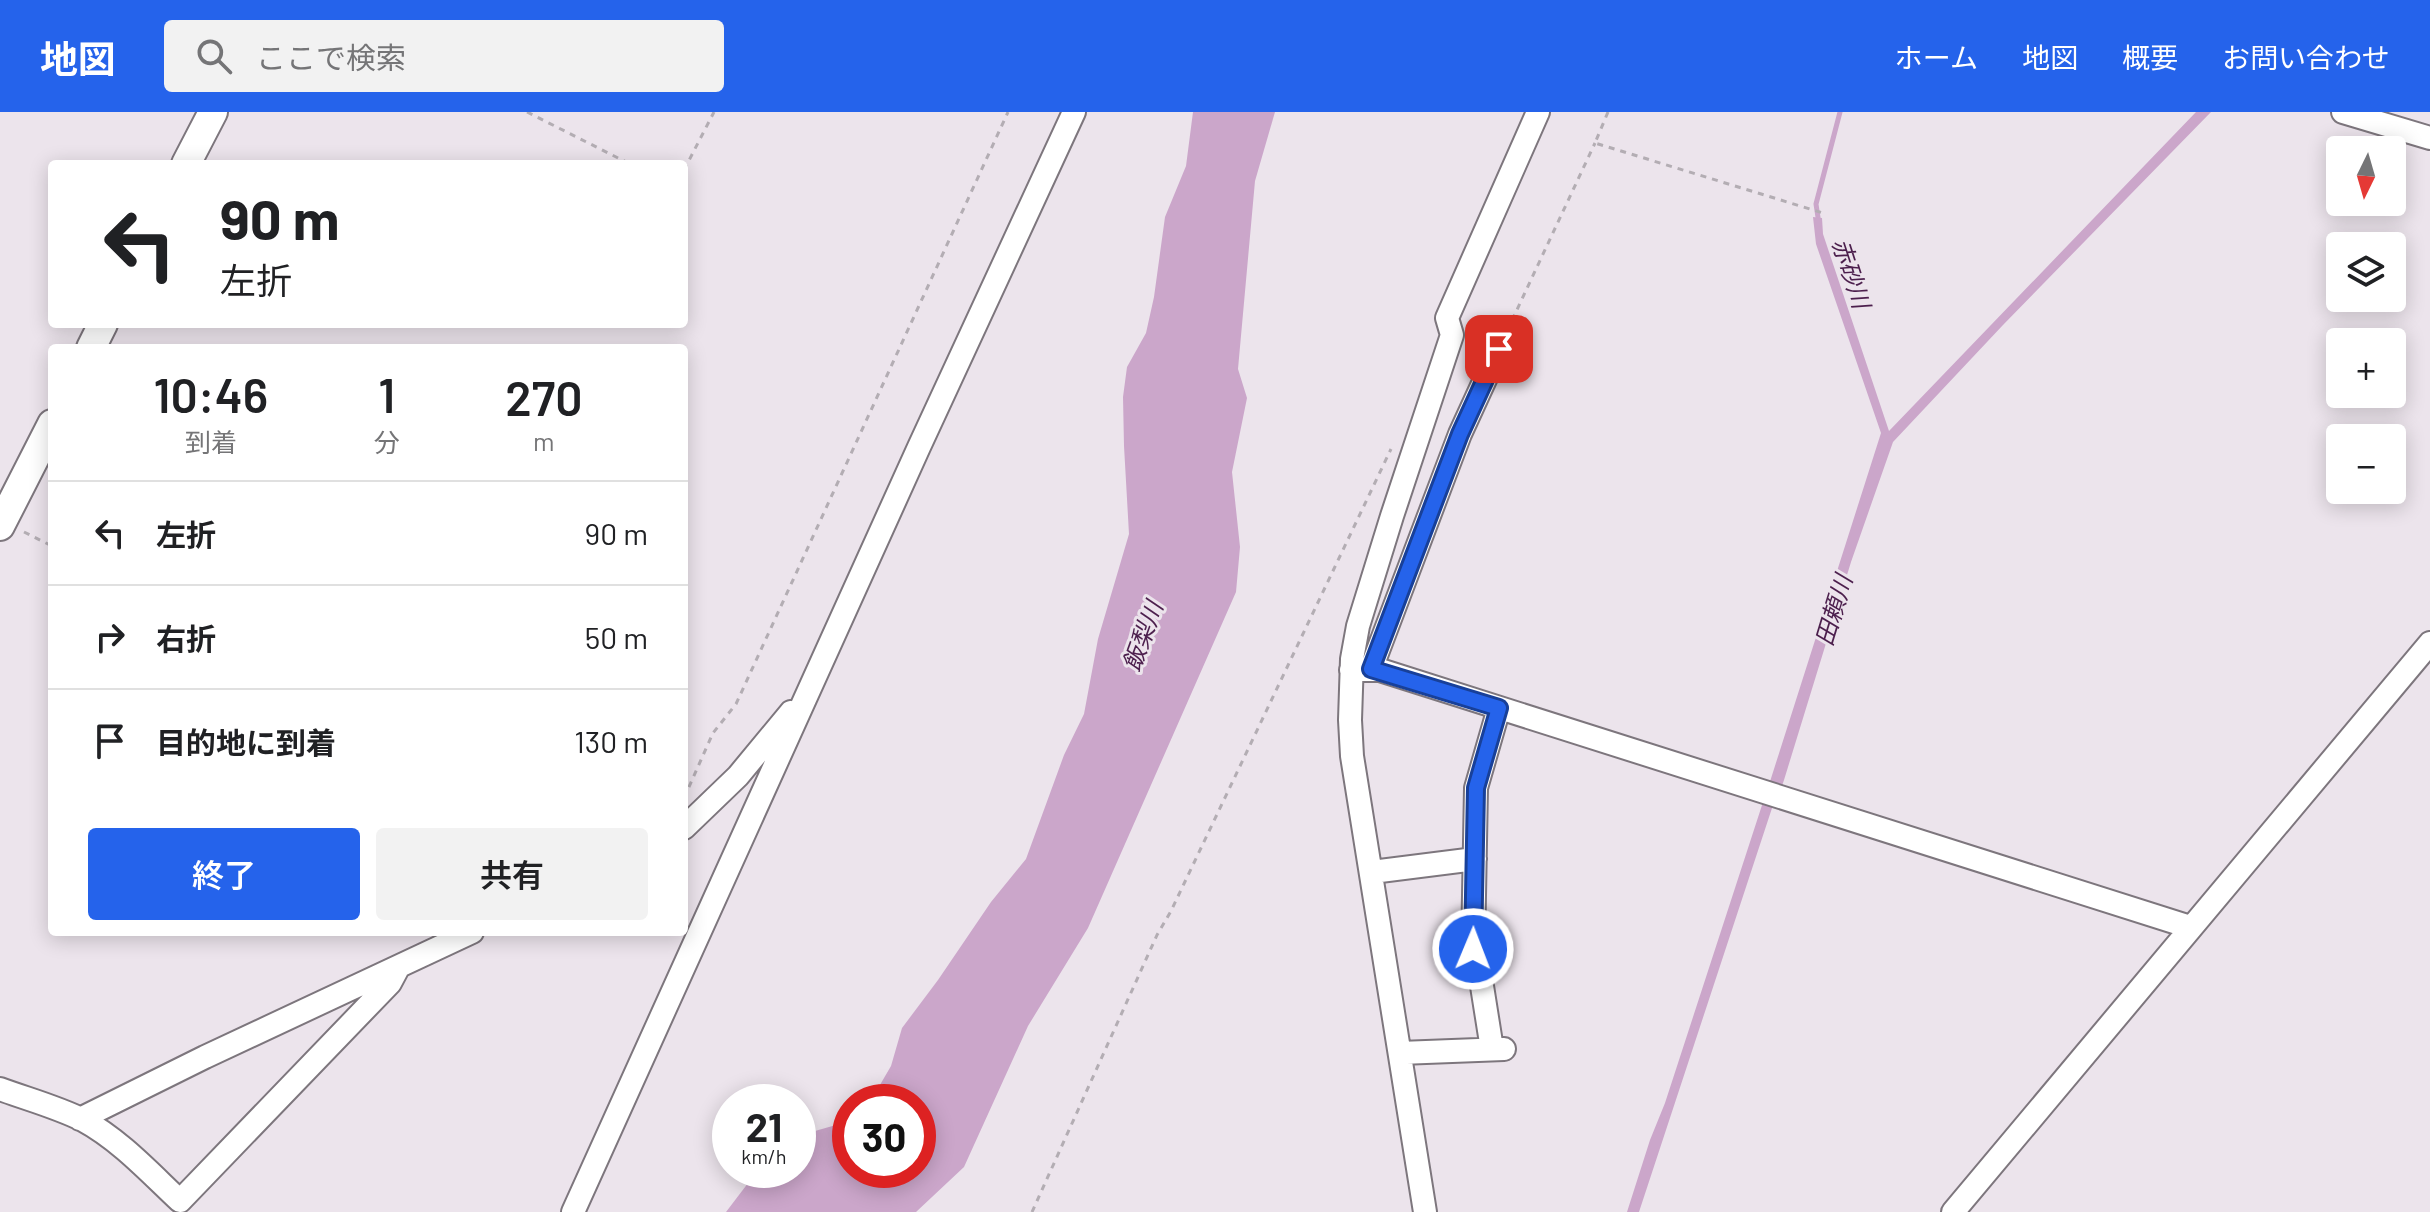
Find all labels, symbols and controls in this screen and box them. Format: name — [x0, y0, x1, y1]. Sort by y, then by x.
search box — [164, 20, 724, 92]
icon: search — [192, 34, 236, 78]
text: 地図 — [40, 35, 116, 81]
text: ここで検索 — [256, 39, 406, 75]
text: ホーム — [1895, 40, 1978, 74]
text: 地図 — [2022, 40, 2078, 74]
text: 概要 — [2122, 40, 2178, 74]
text: お問い合わせ — [2222, 40, 2390, 74]
north arrow — [2326, 136, 2406, 216]
map controls — [2326, 136, 2406, 504]
text: 90 m — [220, 184, 340, 251]
icon: left — [88, 192, 192, 296]
button: layers — [2326, 232, 2406, 312]
water label: 赤砂川 — [1827, 234, 1878, 315]
text: 左折 — [220, 258, 292, 301]
pin — [1465, 315, 1533, 383]
icon: arrive — [1477, 327, 1521, 371]
button: + — [2326, 328, 2406, 408]
text: 10:46 — [154, 365, 268, 423]
text: 1 — [378, 365, 395, 423]
text: 270 — [505, 368, 582, 426]
button: − — [2326, 424, 2406, 504]
text: m — [533, 425, 555, 456]
text: 到着 — [185, 426, 237, 457]
text: 分 — [374, 426, 400, 457]
icon: left — [88, 511, 132, 555]
text: 90 m — [585, 515, 648, 551]
text: 左折 — [156, 516, 216, 552]
water label: 田頼川 — [1809, 568, 1858, 649]
water label: 飯梨川 — [1116, 594, 1169, 675]
icon: right — [88, 615, 132, 659]
text: 50 m — [585, 619, 648, 655]
text: 右折 — [156, 620, 216, 656]
icon: arrive — [88, 719, 132, 763]
text: 130 m — [574, 723, 648, 759]
text: 目的地に到着 — [156, 724, 336, 760]
button: 終了 — [88, 828, 360, 920]
button: 共有 — [376, 828, 648, 920]
position arrow — [1431, 907, 1515, 991]
speed limit sign: 30 — [832, 1084, 936, 1188]
text: 21 — [746, 1102, 782, 1150]
text: km/h — [741, 1144, 787, 1168]

